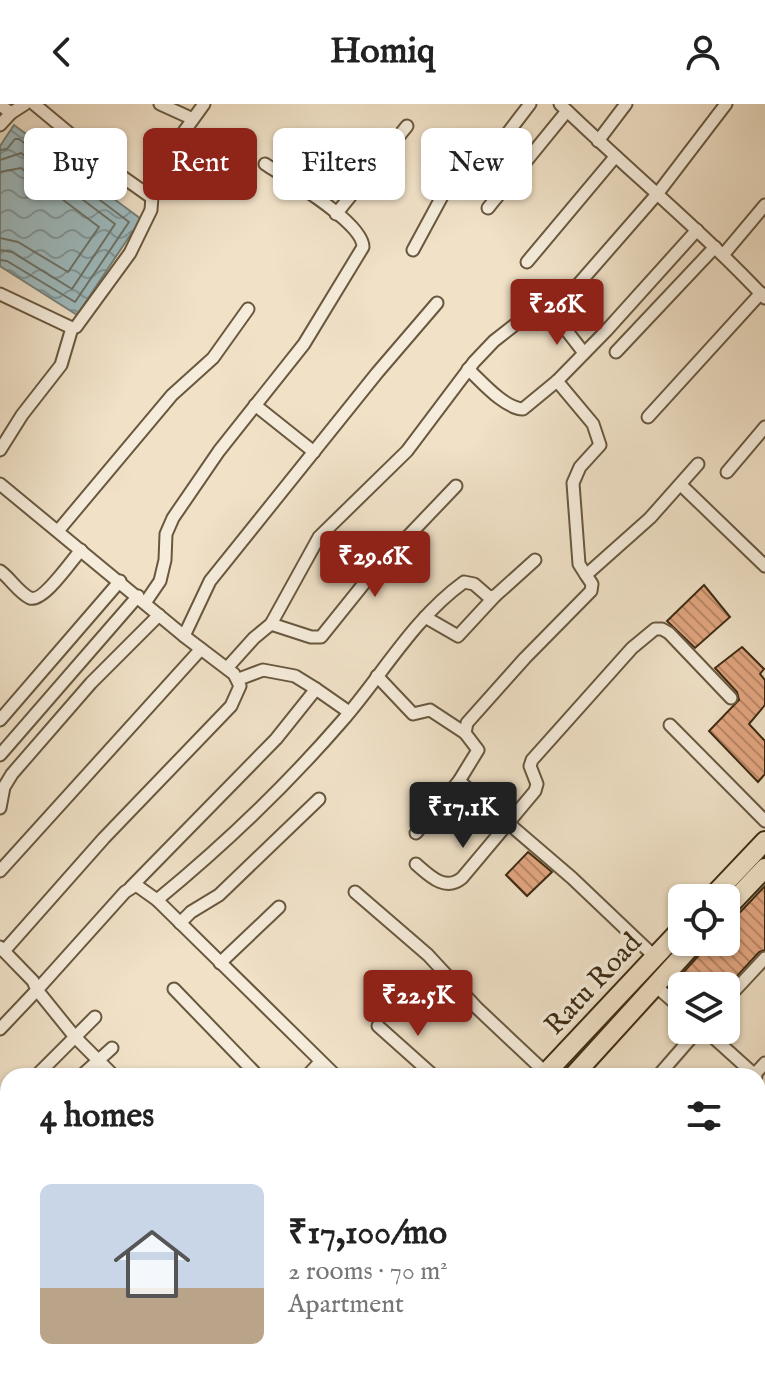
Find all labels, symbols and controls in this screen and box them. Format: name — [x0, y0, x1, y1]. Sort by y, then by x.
text: Homiq — [330, 29, 435, 75]
icon: back — [40, 30, 84, 74]
icon: person — [681, 30, 725, 74]
chip: Buy — [24, 128, 127, 200]
chip: Rent — [143, 128, 257, 200]
chip: Filters — [273, 128, 405, 200]
chip: New — [421, 128, 532, 200]
pin: ₹26K — [510, 279, 604, 347]
text: ₹26K — [529, 288, 585, 321]
pin: ₹29.6K — [310, 531, 440, 599]
text: ₹29.6K — [338, 540, 412, 573]
pin: ₹17.1K — [398, 782, 528, 850]
text: ₹17.1K — [428, 791, 498, 824]
map controls — [668, 884, 740, 1044]
button: locate — [668, 884, 740, 956]
street label: Ratu Road — [538, 926, 650, 1043]
pin: ₹22.5K — [353, 970, 483, 1038]
button: layers — [668, 972, 740, 1044]
text: ₹22.5K — [381, 979, 455, 1012]
icon: filters — [682, 1094, 726, 1138]
text: 4 homes — [40, 1095, 154, 1138]
text: ₹17,100/mo — [288, 1212, 447, 1255]
icon: home — [104, 1216, 200, 1312]
text: 2 rooms · 70 m² — [288, 1255, 448, 1288]
text: Apartment — [288, 1288, 404, 1321]

